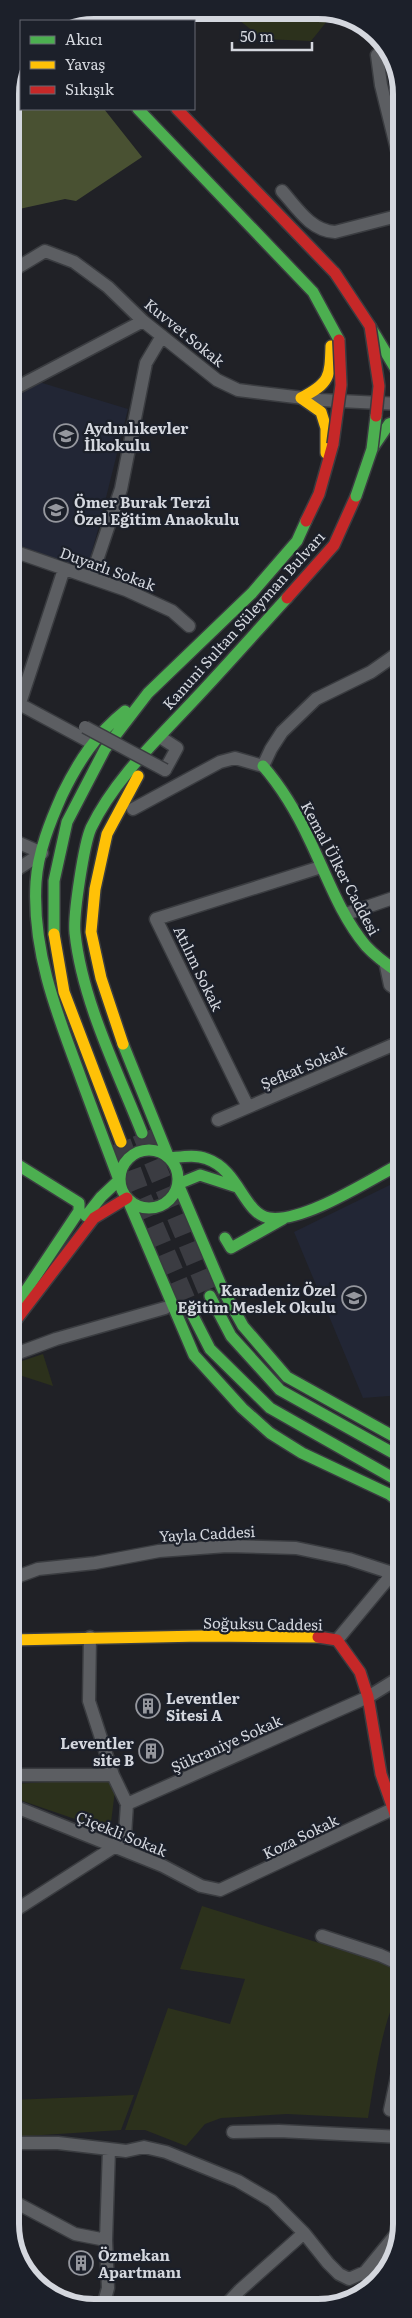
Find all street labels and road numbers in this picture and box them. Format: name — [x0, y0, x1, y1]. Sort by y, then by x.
street label: Kuvvet Sokak — [140, 292, 231, 372]
street label: Kanuni Sultan Süleyman Bulvarı — [156, 526, 330, 714]
street label: Duyarlı Sokak — [57, 540, 160, 596]
street label: Kemal Ülker Caddesi — [296, 797, 386, 939]
street label: Atılım Sokak — [168, 921, 230, 1015]
street label: Şefkat Sokak — [256, 1037, 350, 1094]
street label: Yayla Caddesi — [158, 1519, 256, 1547]
street label: Soğuksu Caddesi — [203, 1610, 323, 1636]
street label: Şükraniye Sokak — [167, 1708, 286, 1778]
street label: Çiçekli Sokak — [73, 1804, 172, 1862]
street label: Koza Sokak — [258, 1807, 343, 1864]

